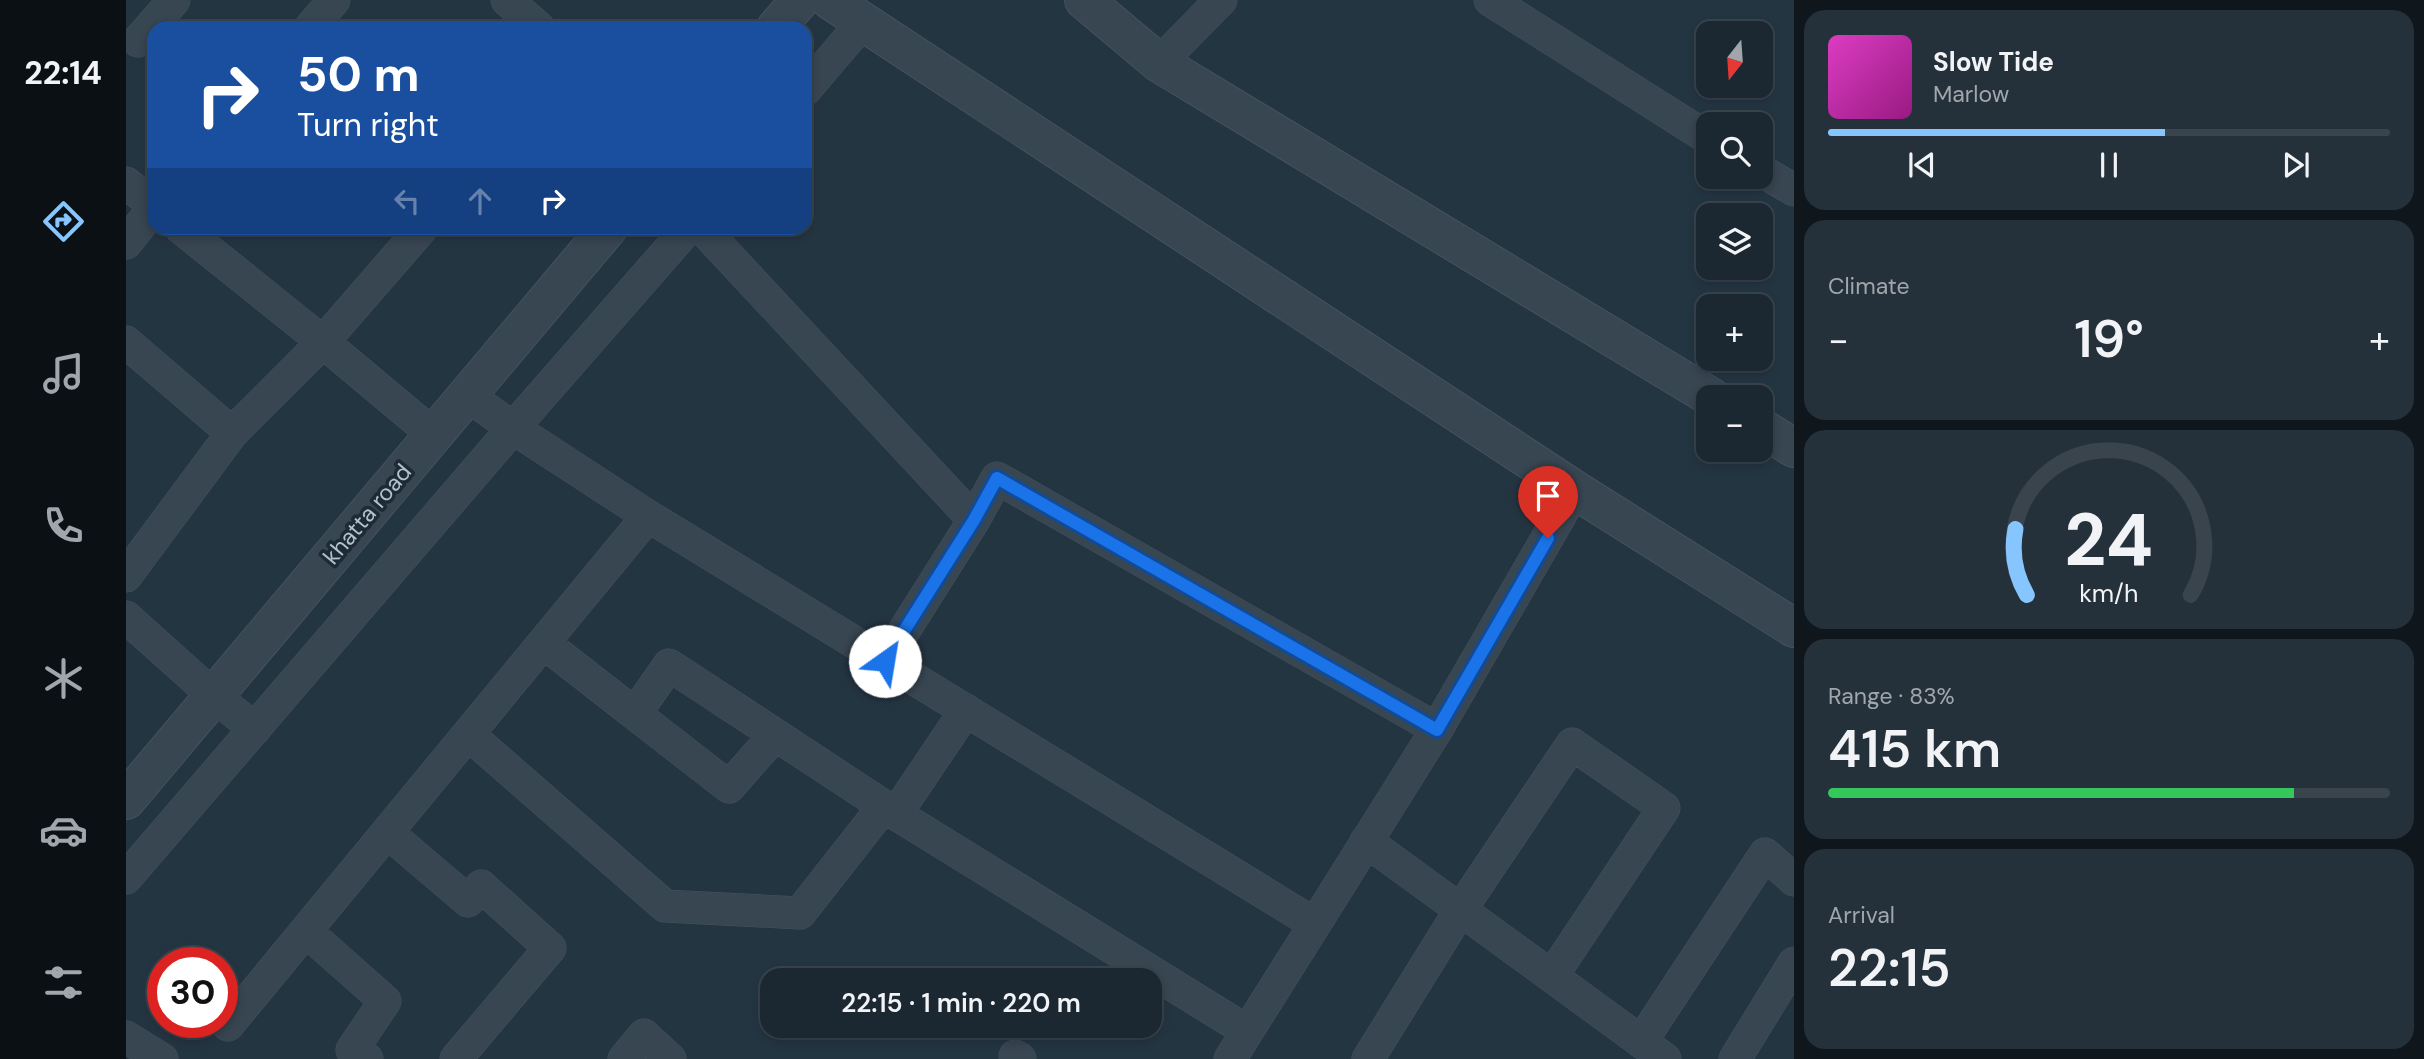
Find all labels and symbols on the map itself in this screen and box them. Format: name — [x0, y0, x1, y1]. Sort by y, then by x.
north arrow — [1696, 21, 1773, 98]
street label: khatta road — [316, 458, 418, 570]
pin — [1518, 466, 1578, 538]
position arrow — [848, 624, 922, 698]
speed limit sign: 30 — [147, 947, 238, 1038]

